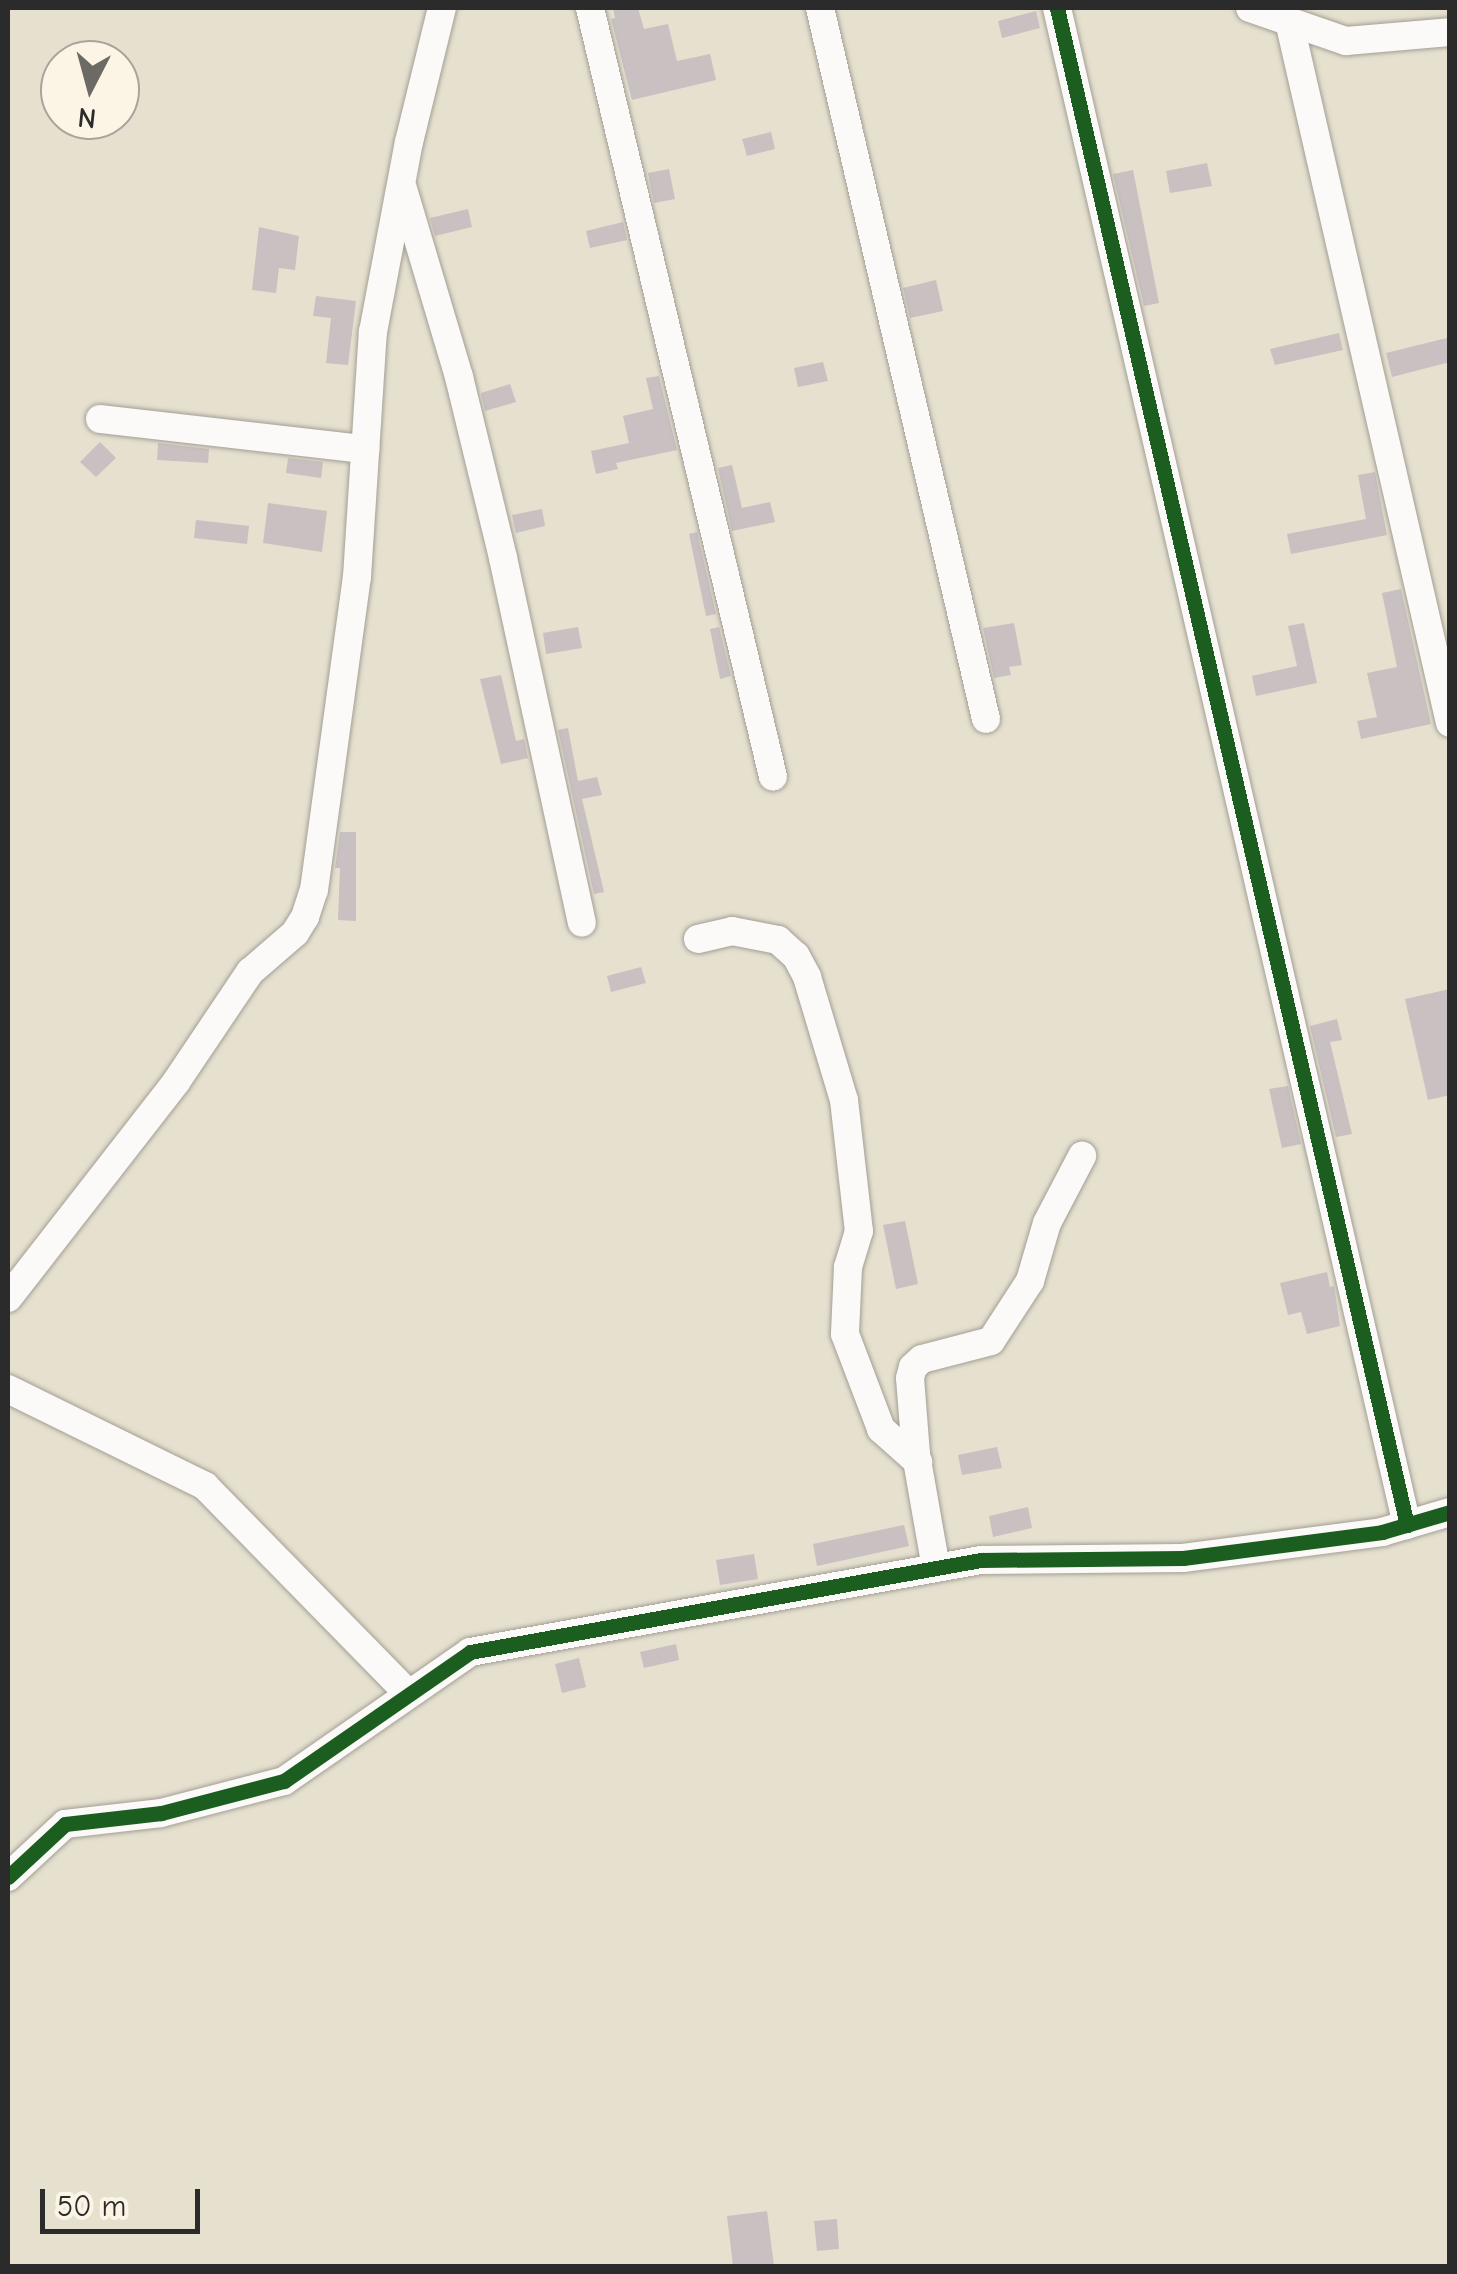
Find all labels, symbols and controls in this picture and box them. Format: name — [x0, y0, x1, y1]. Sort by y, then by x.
north arrow — [40, 40, 140, 140]
text: N — [76, 101, 98, 135]
scale bar — [45, 2169, 205, 2231]
text: 50 m — [57, 2189, 126, 2224]

